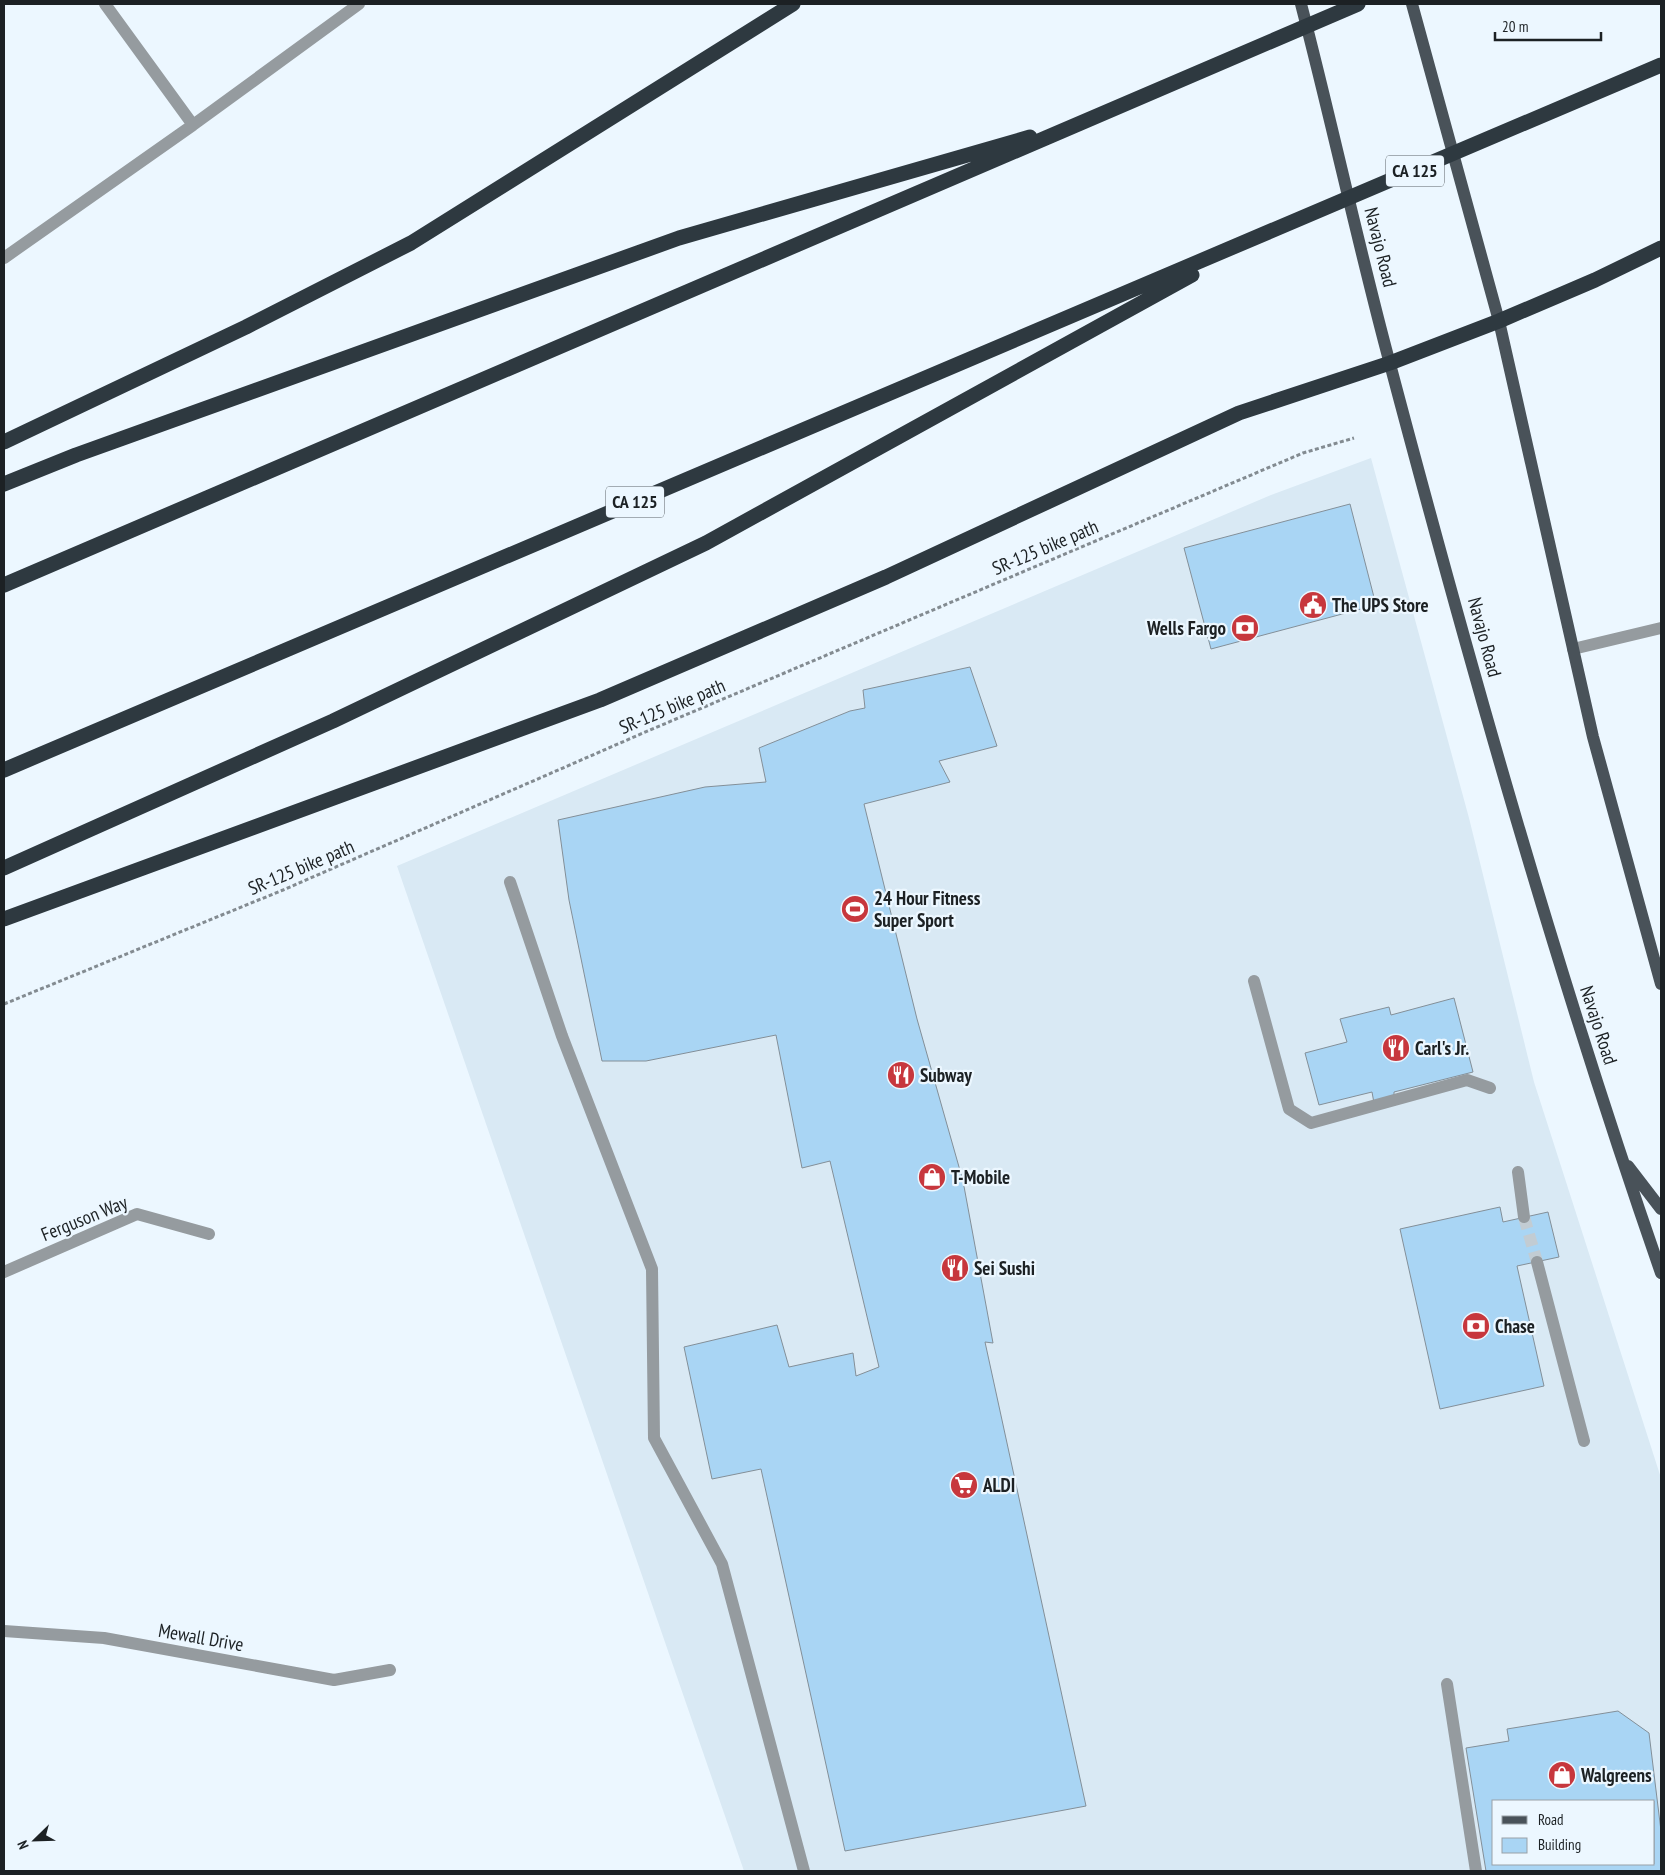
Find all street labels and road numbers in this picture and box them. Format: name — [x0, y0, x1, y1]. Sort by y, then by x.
road number: CA 125 — [1386, 156, 1444, 187]
street label: Navajo Road — [1359, 205, 1403, 289]
road number: CA 125 — [606, 487, 664, 518]
street label: SR-125 bike path — [988, 514, 1102, 580]
street label: Navajo Road — [1463, 595, 1507, 679]
street label: SR-125 bike path — [615, 673, 729, 739]
street label: SR-125 bike path — [244, 834, 358, 900]
street label: Navajo Road — [1575, 983, 1623, 1067]
street label: Ferguson Way — [37, 1190, 131, 1246]
street label: Mewall Drive — [157, 1618, 246, 1656]

